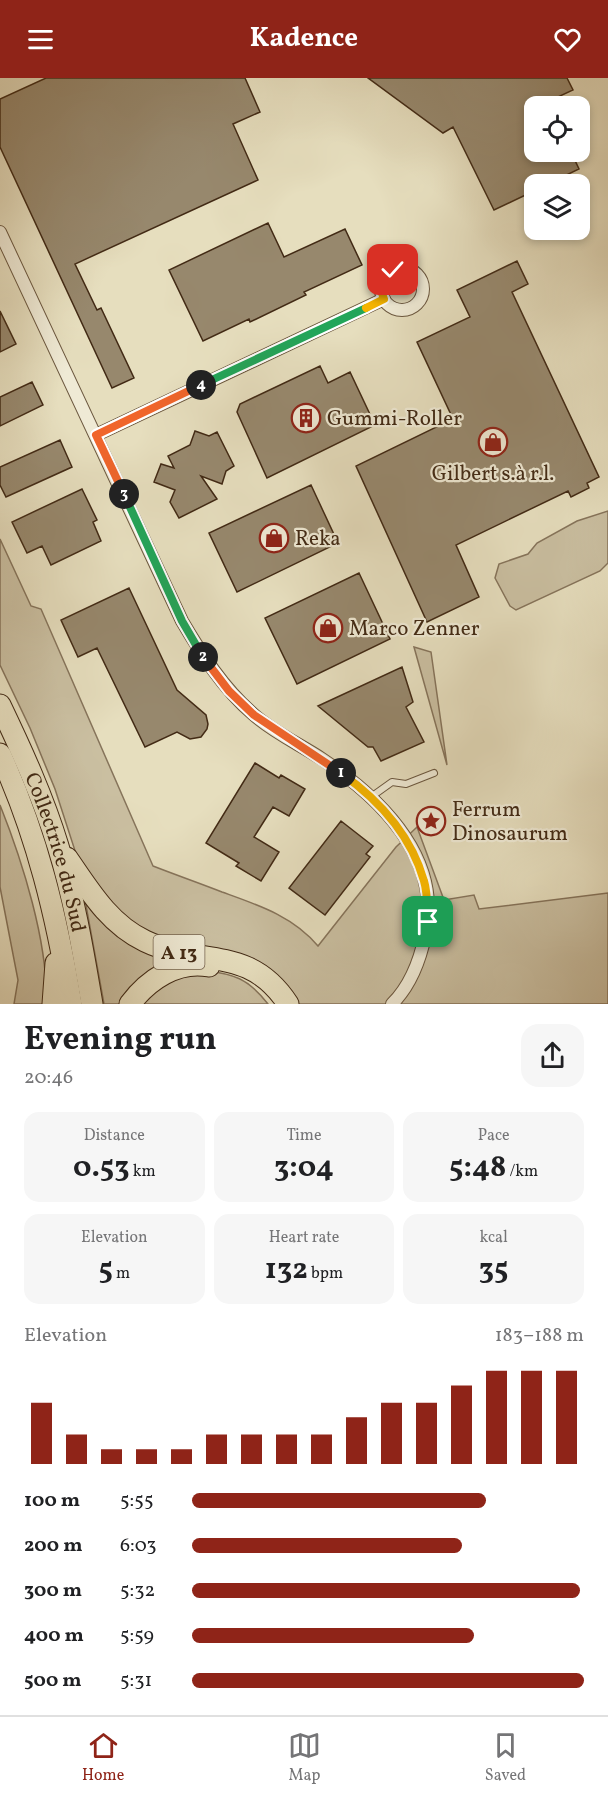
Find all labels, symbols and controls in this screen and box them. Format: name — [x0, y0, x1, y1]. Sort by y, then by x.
text: Kadence — [250, 20, 358, 58]
icon: menu — [24, 23, 57, 56]
icon: heart — [551, 23, 584, 56]
map controls — [524, 96, 590, 240]
button: locate — [524, 96, 590, 162]
button: layers — [524, 174, 590, 240]
pin — [367, 244, 418, 295]
icon: check — [376, 253, 409, 286]
pin: 4 — [186, 370, 216, 400]
text: 4 — [196, 374, 206, 396]
building icon: Gummi-Roller — [290, 402, 322, 434]
place label: Gummi-Roller — [327, 405, 462, 434]
shop icon: Gilbert s.à r.l. — [477, 426, 509, 458]
place label: Gilbert s.à r.l. — [432, 460, 554, 489]
pin: 3 — [109, 479, 139, 509]
text: 3 — [120, 483, 128, 505]
shop icon: Reka — [258, 522, 290, 554]
place label: Reka — [295, 525, 341, 554]
shop icon: Marco Zenner — [312, 612, 344, 644]
place label: Marco Zenner — [349, 615, 480, 644]
pin: 2 — [188, 642, 218, 672]
text: 2 — [199, 646, 207, 668]
pin: 1 — [326, 758, 356, 788]
text: 1 — [338, 762, 344, 784]
street label: Collectrice du Sud — [16, 768, 92, 935]
place label: Ferrum Dinosaurum — [452, 796, 568, 849]
place icon: Ferrum Dinosaurum — [415, 805, 447, 837]
pin — [402, 896, 453, 947]
icon: arrive — [411, 905, 444, 938]
road number: A 13 — [154, 935, 204, 969]
text: Evening run — [24, 1018, 217, 1064]
button: share — [521, 1024, 584, 1087]
text: 20:46 — [24, 1064, 73, 1092]
text: Distance — [84, 1125, 145, 1147]
text: Time — [286, 1125, 322, 1147]
text: Pace — [478, 1125, 510, 1147]
text: 0.53 — [73, 1147, 130, 1189]
text: 3:04 — [274, 1147, 334, 1189]
text: 5:48 — [449, 1147, 506, 1189]
text: km — [130, 1161, 156, 1183]
text: /km — [506, 1161, 538, 1183]
text: Elevation — [81, 1227, 148, 1249]
text: Heart rate — [269, 1227, 339, 1249]
text: kcal — [479, 1227, 508, 1249]
text: 5 — [98, 1249, 113, 1291]
text: 132 — [265, 1249, 308, 1291]
text: 35 — [479, 1249, 509, 1291]
text: m — [113, 1263, 130, 1285]
text: bpm — [308, 1263, 343, 1285]
text: Elevation — [24, 1322, 107, 1350]
text: 183–188 m — [495, 1322, 584, 1350]
text: 100 m — [24, 1487, 80, 1515]
text: 5:55 — [120, 1487, 154, 1515]
text: 200 m — [24, 1532, 82, 1560]
text: 6:03 — [120, 1532, 157, 1560]
text: 300 m — [24, 1577, 82, 1605]
text: 5:32 — [120, 1577, 155, 1605]
text: 400 m — [24, 1622, 84, 1650]
text: 5:59 — [120, 1622, 154, 1650]
text: 500 m — [24, 1667, 82, 1695]
text: 5:31 — [120, 1667, 152, 1695]
tab: Home — [82, 1729, 124, 1787]
tab: Map — [288, 1729, 321, 1787]
tab: Saved — [485, 1729, 526, 1787]

